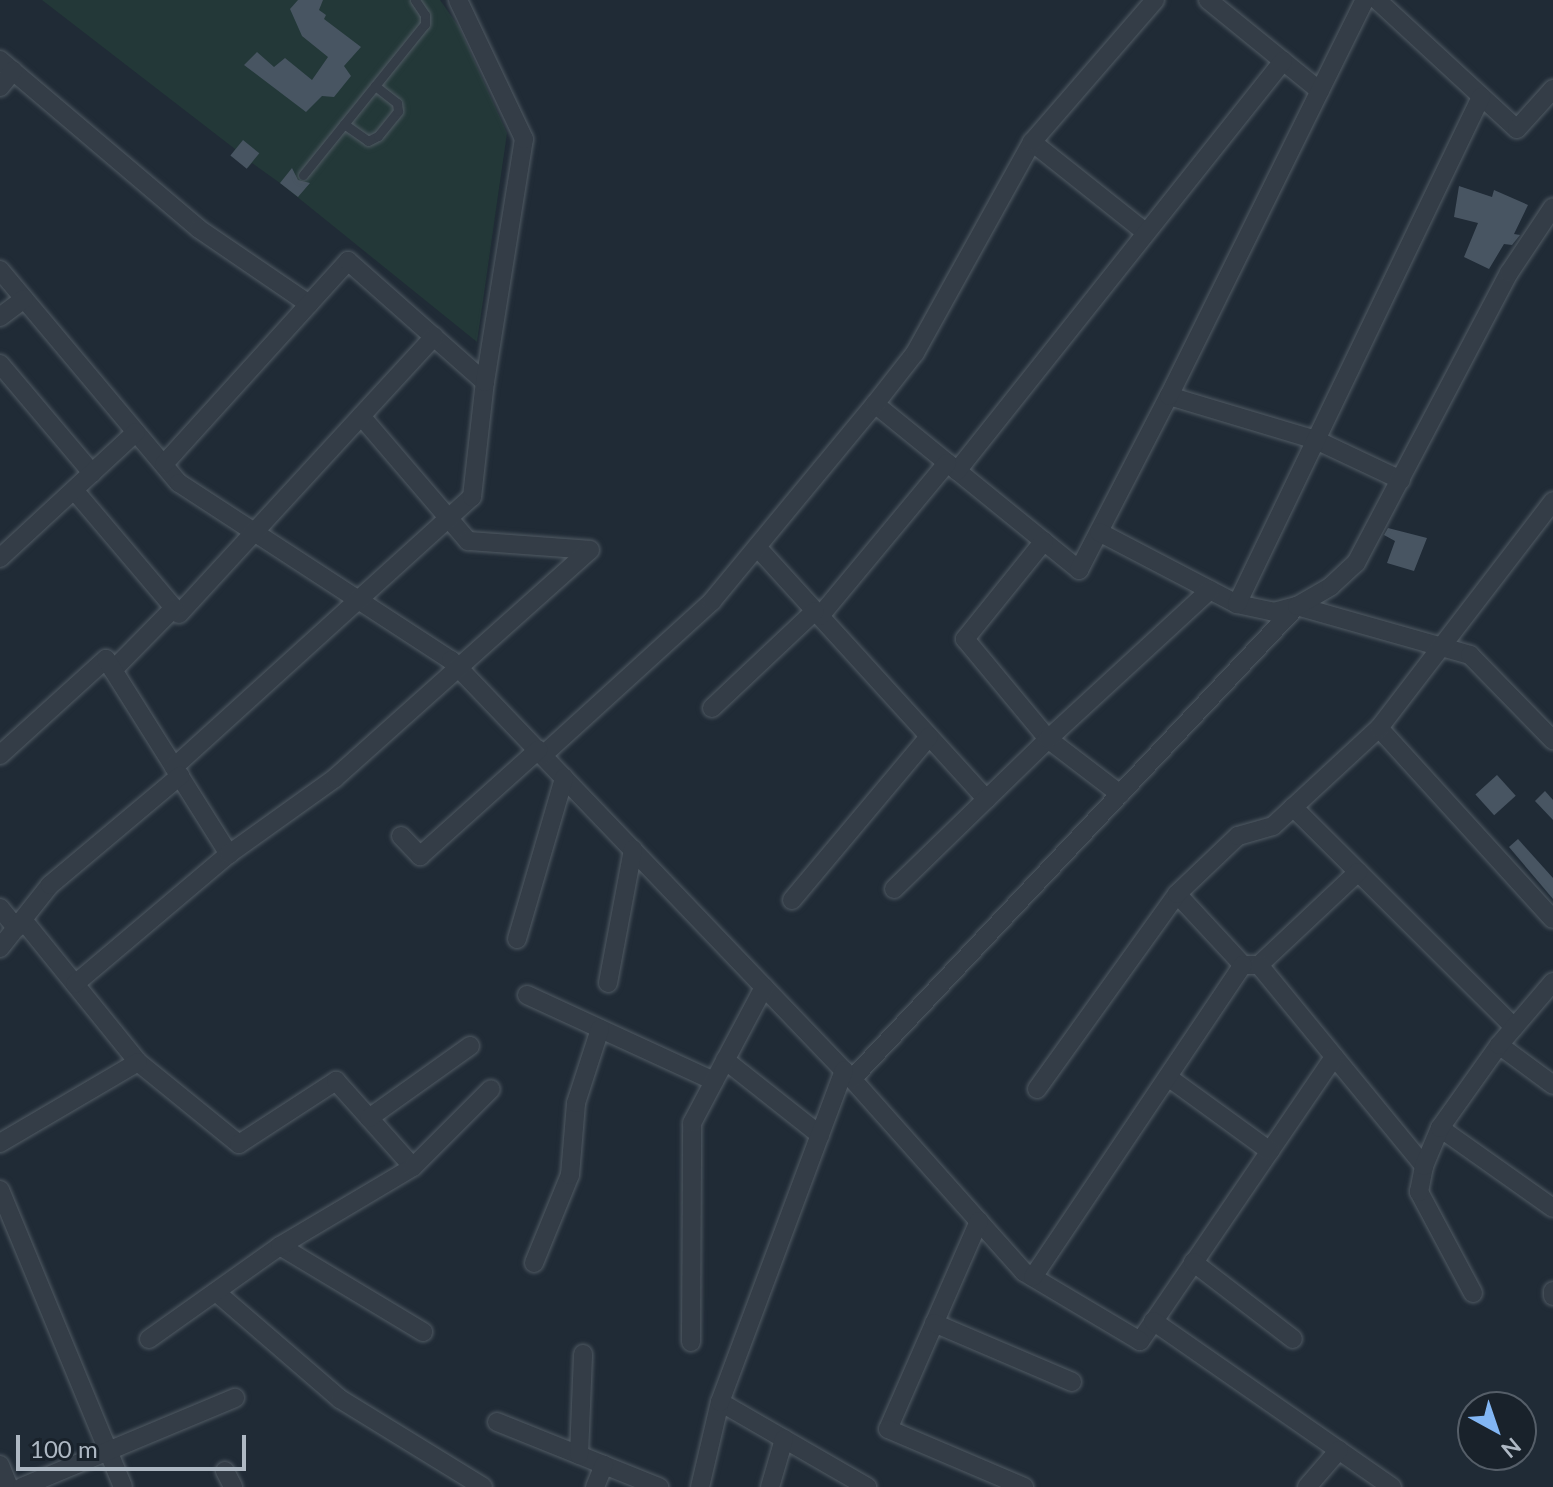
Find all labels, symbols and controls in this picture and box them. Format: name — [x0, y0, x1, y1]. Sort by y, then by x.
north arrow — [1457, 1391, 1537, 1471]
scale bar — [20, 1419, 250, 1469]
text: N — [1496, 1432, 1527, 1464]
text: 100 m — [30, 1434, 98, 1463]

